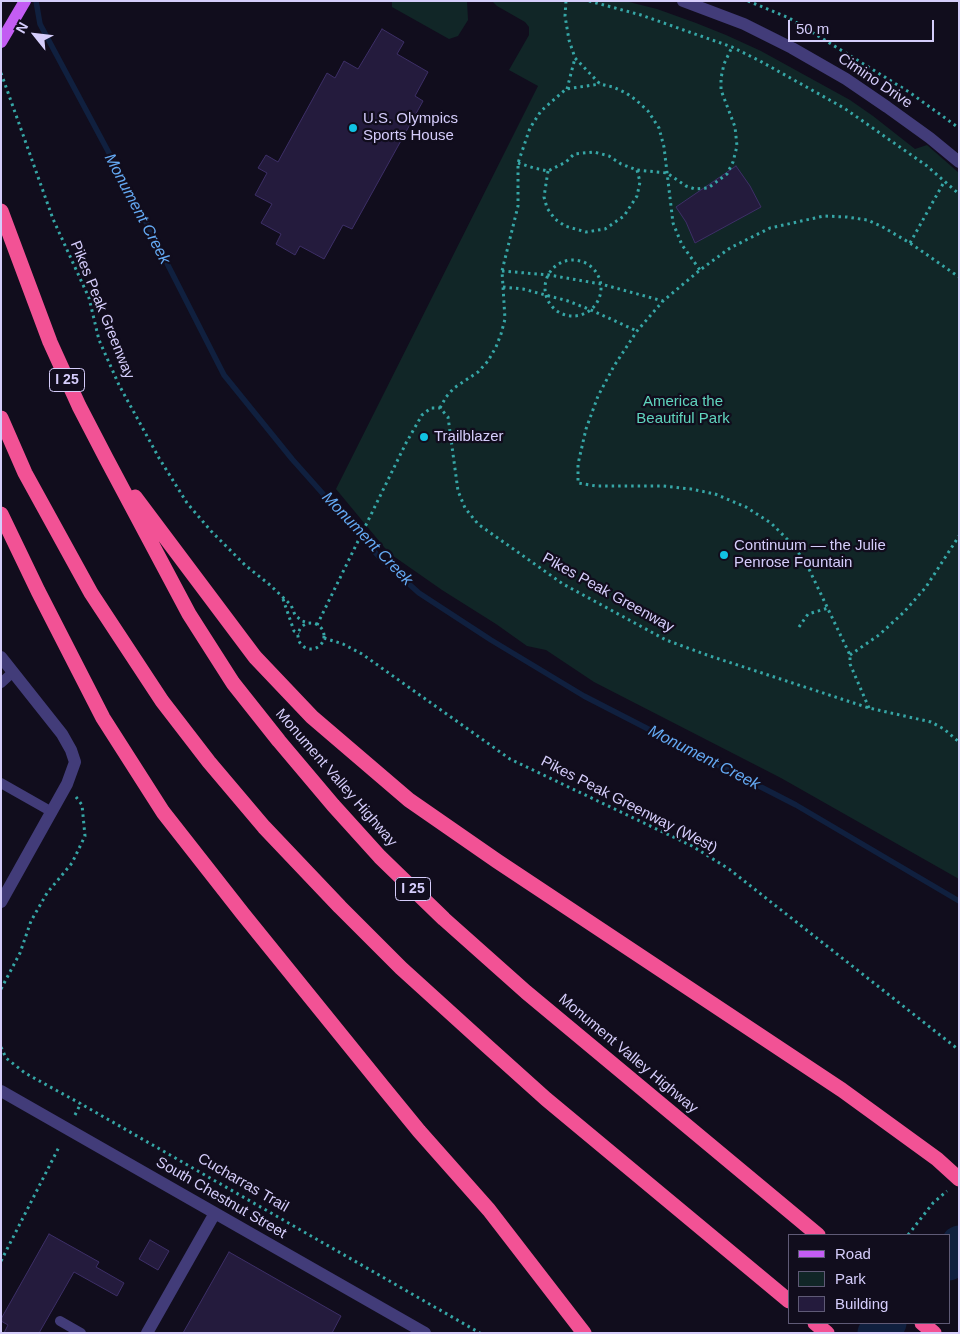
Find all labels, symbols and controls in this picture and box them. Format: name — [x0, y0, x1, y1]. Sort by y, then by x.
north arrow — [10, 10, 60, 60]
scale bar — [790, 10, 936, 42]
text: N — [12, 19, 31, 36]
text: 50 m — [796, 20, 829, 37]
street label: Cimino Drive — [834, 50, 916, 112]
place label: U.S. Olympics Sports House — [363, 110, 458, 145]
marker: U.S. Olympics Sports House — [347, 122, 359, 134]
water label: Monument Creek — [100, 150, 174, 268]
street label: Pikes Peak Greenway — [66, 238, 138, 382]
road number: I 25 — [50, 368, 84, 392]
park label: America the Beautiful Park — [636, 393, 730, 428]
place label: Trailblazer — [434, 428, 503, 446]
marker: Trailblazer — [418, 431, 430, 443]
water label: Monument Creek — [317, 488, 417, 590]
place label: Continuum — the Julie Penrose Fountain — [734, 537, 886, 572]
street label: Pikes Peak Greenway — [539, 549, 677, 637]
marker: Continuum — the Julie Penrose Fountain — [718, 549, 730, 561]
street label: Monument Valley Highway — [271, 706, 401, 850]
water label: Monument Creek — [645, 722, 763, 794]
street label: Pikes Peak Greenway (West) — [538, 753, 720, 857]
road number: I 25 — [396, 878, 430, 901]
street label: Monument Valley Highway — [555, 990, 701, 1118]
street label: Cucharras Trail — [194, 1150, 292, 1216]
street label: South Chestnut Street — [153, 1153, 289, 1243]
legend — [788, 1234, 950, 1324]
text: Road — [835, 1245, 871, 1262]
text: Park — [835, 1270, 866, 1287]
text: Building — [835, 1295, 888, 1312]

